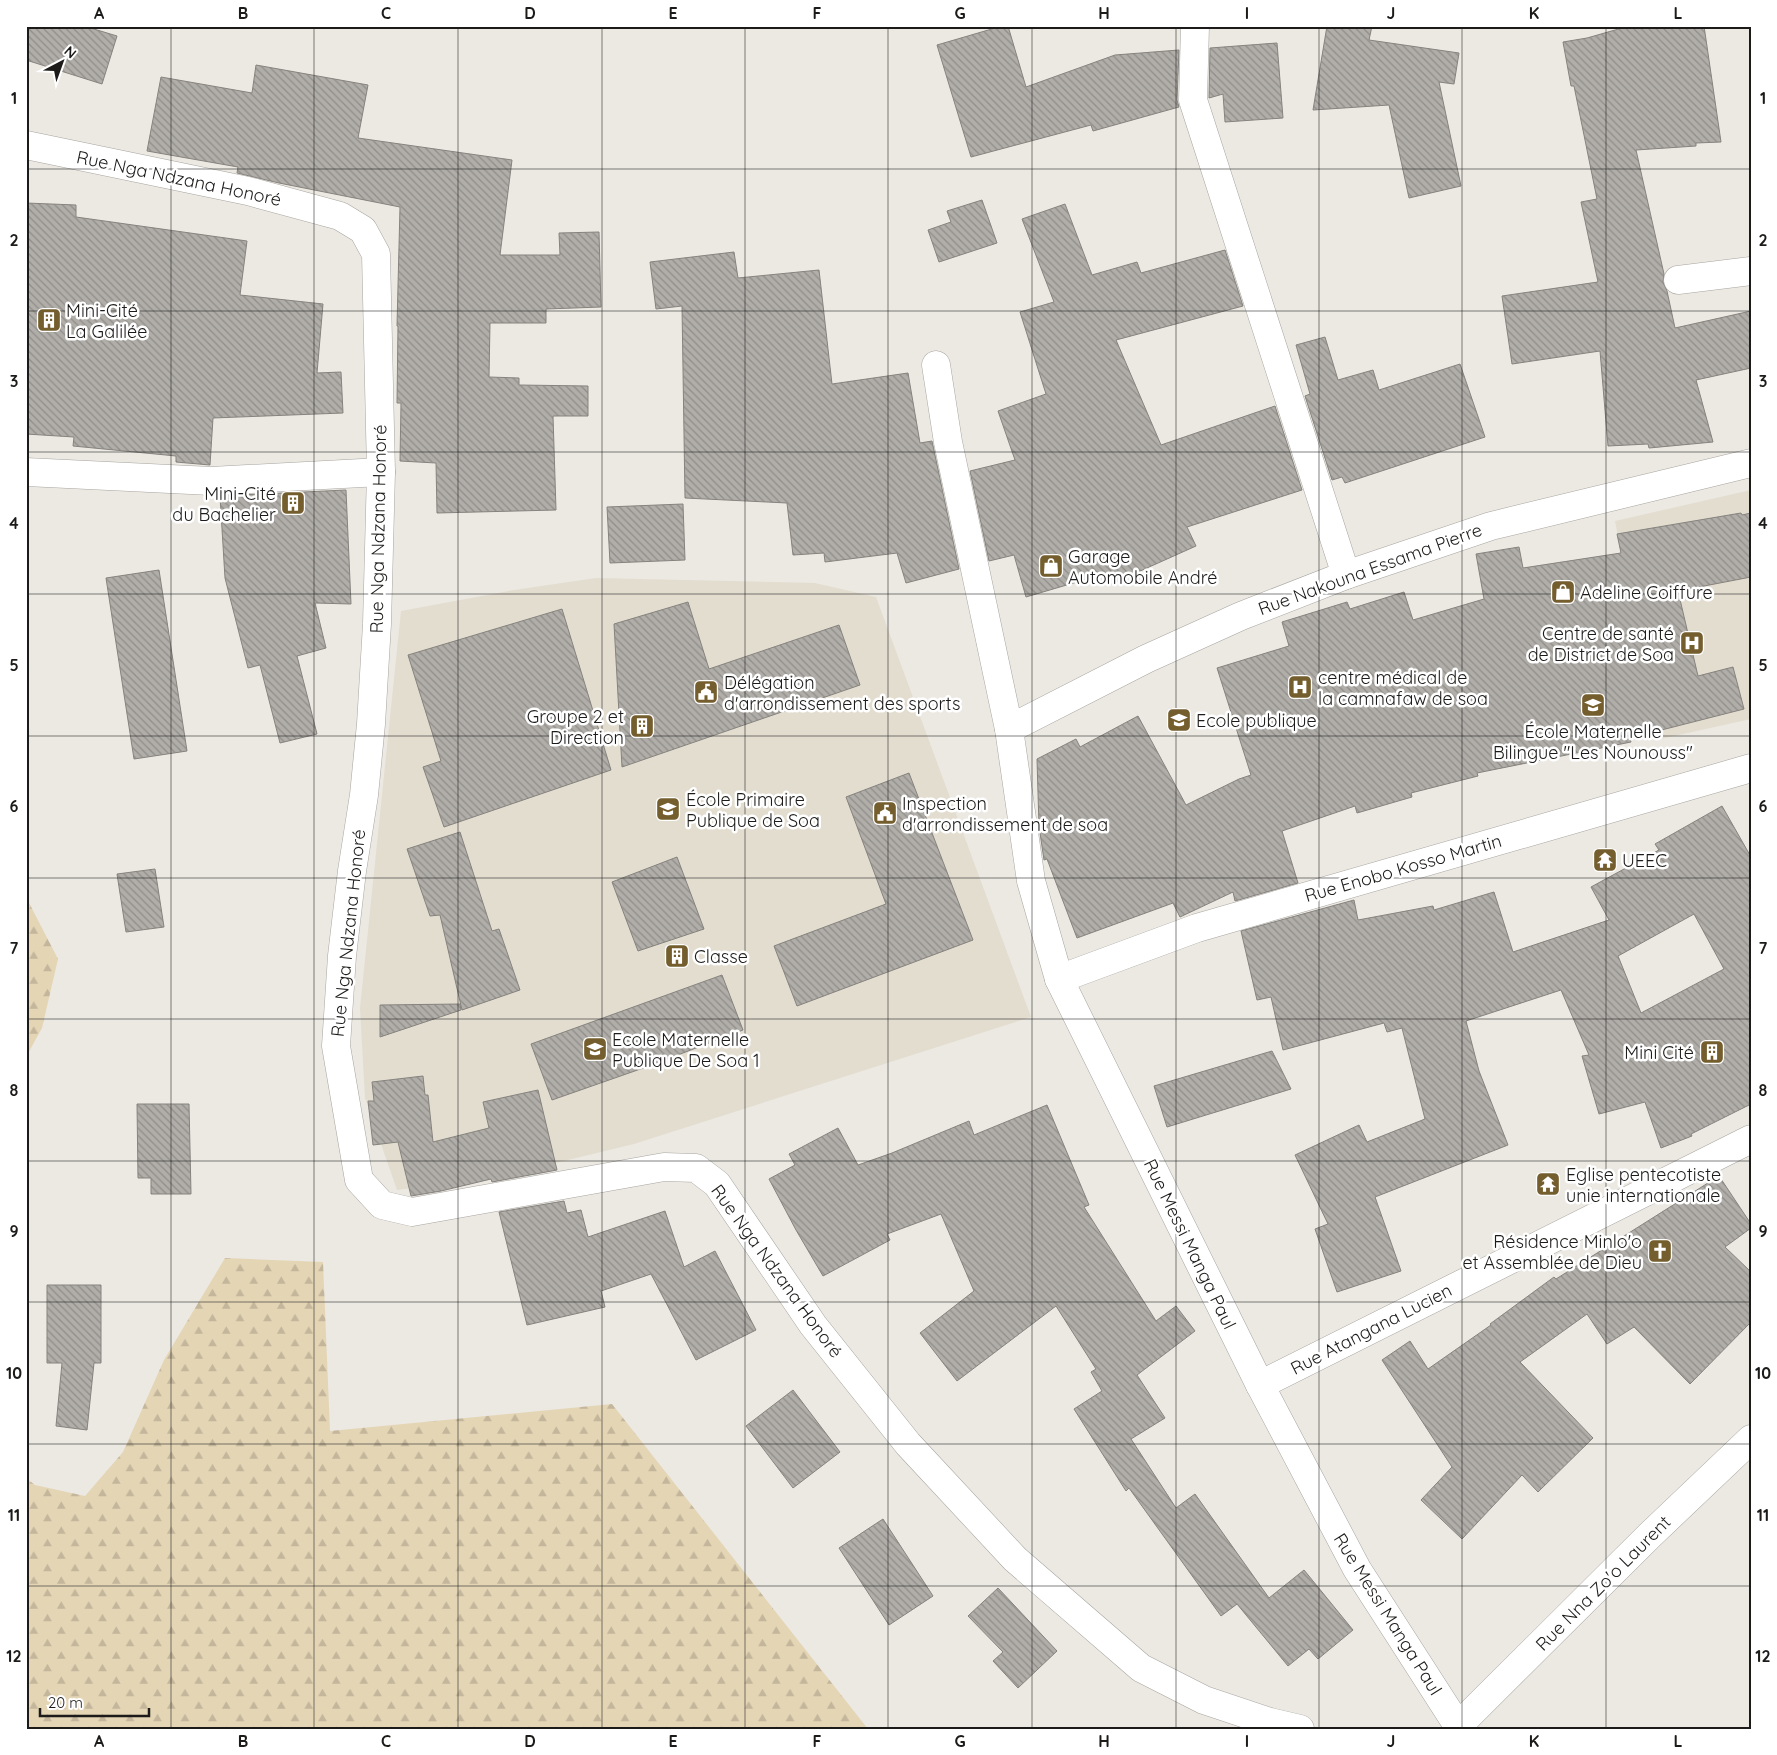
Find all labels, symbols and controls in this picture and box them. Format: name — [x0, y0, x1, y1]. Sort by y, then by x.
text: A — [94, 3, 105, 23]
text: B — [238, 3, 248, 23]
text: C — [381, 3, 391, 23]
text: D — [524, 3, 536, 23]
text: E — [668, 3, 678, 23]
text: F — [813, 3, 822, 23]
text: G — [954, 3, 966, 23]
text: H — [1098, 3, 1110, 23]
text: I — [1245, 3, 1249, 23]
text: J — [1387, 3, 1395, 23]
text: K — [1529, 3, 1539, 23]
text: L — [1674, 3, 1683, 23]
north arrow — [38, 38, 88, 88]
text: N — [61, 42, 80, 62]
text: 1 — [11, 88, 17, 108]
text: 1 — [1760, 88, 1766, 108]
street label: Rue Nga Ndzana Honoré — [74, 145, 284, 211]
text: 2 — [9, 230, 19, 250]
text: 2 — [1758, 230, 1768, 250]
place label: Mini-Cité La Galilée — [66, 299, 147, 343]
building icon: Mini-Cité La Galilée — [36, 307, 62, 333]
text: 3 — [10, 371, 18, 391]
text: 3 — [1759, 371, 1767, 391]
street label: Rue Nga Ndzana Honoré — [365, 424, 391, 634]
place label: Mini-Cité du Bachelier — [172, 482, 276, 526]
building icon: Mini-Cité du Bachelier — [280, 490, 306, 516]
text: 4 — [9, 513, 19, 533]
text: 4 — [1758, 513, 1768, 533]
street label: Rue Nakouna Essama Pierre — [1255, 518, 1485, 620]
place label: Garage Automobile André — [1068, 545, 1217, 589]
shop icon: Garage Automobile André — [1038, 553, 1064, 579]
shop icon: Adeline Coiffure — [1550, 579, 1576, 605]
place label: Adeline Coiffure — [1580, 581, 1713, 604]
place label: Centre de santé de District de Soa — [1528, 622, 1674, 666]
hospital icon: Centre de santé de District de Soa — [1679, 630, 1705, 656]
text: 5 — [9, 655, 19, 675]
text: 5 — [1758, 655, 1768, 675]
place label: centre médical de la camnafaw de soa — [1318, 666, 1488, 710]
place label: Délégation d'arrondissement des sports — [724, 671, 960, 715]
hospital icon: centre médical de la camnafaw de soa — [1287, 674, 1313, 700]
public building icon: Délégation d'arrondissement des sports — [693, 679, 719, 705]
school or university icon: École Maternelle Bilingue "Les Nounouss" — [1580, 692, 1606, 718]
place label: Groupe 2 et Direction — [527, 705, 624, 749]
school or university icon: Ecole publique — [1166, 707, 1192, 733]
place label: Ecole publique — [1196, 709, 1317, 732]
building icon: Groupe 2 et Direction — [629, 713, 655, 739]
place label: École Maternelle Bilingue "Les Nounouss" — [1493, 720, 1693, 764]
place label: École Primaire Publique de Soa — [686, 788, 820, 832]
place label: Inspection d'arrondissement de soa — [902, 792, 1108, 836]
text: 6 — [10, 796, 19, 816]
school or university icon: École Primaire Publique de Soa — [655, 796, 681, 822]
text: 6 — [1759, 796, 1768, 816]
public building icon: Inspection d'arrondissement de soa — [872, 800, 898, 826]
street label: Rue Nga Ndzana Honoré — [326, 828, 370, 1038]
street label: Rue Enobo Kosso Martin — [1302, 829, 1504, 907]
temple icon: UEEC — [1592, 847, 1618, 873]
place label: UEEC — [1622, 849, 1667, 872]
text: 7 — [10, 938, 19, 958]
text: 7 — [1759, 938, 1768, 958]
building icon: Classe — [664, 943, 690, 969]
place label: Classe — [694, 945, 748, 968]
place label: Ecole Maternelle Publique De Soa 1 — [612, 1028, 760, 1072]
school or university icon: Ecole Maternelle Publique De Soa 1 — [582, 1036, 608, 1062]
building icon: Mini Cité — [1699, 1039, 1725, 1065]
place label: Mini Cité — [1624, 1041, 1694, 1064]
text: 8 — [10, 1080, 19, 1100]
text: 8 — [1759, 1080, 1768, 1100]
street label: Rue Messi Manga Paul — [1139, 1155, 1241, 1333]
place label: Eglise pentecotiste unie internationale — [1566, 1163, 1721, 1207]
temple icon: Eglise pentecotiste unie internationale — [1535, 1171, 1561, 1197]
street label: Rue Nga Ndzana Honoré — [706, 1180, 848, 1362]
text: 9 — [9, 1221, 19, 1241]
text: 9 — [1758, 1221, 1768, 1241]
place label: Résidence Minlo'o et Assemblée de Dieu — [1462, 1230, 1642, 1274]
church icon: Résidence Minlo'o et Assemblée de Dieu — [1647, 1238, 1673, 1264]
street label: Rue Atangana Lucien — [1286, 1278, 1456, 1380]
text: 10 — [6, 1363, 22, 1383]
text: 10 — [1755, 1363, 1771, 1383]
text: 11 — [8, 1505, 20, 1525]
text: 11 — [1757, 1505, 1769, 1525]
street label: Rue Nna Zo'o Laurent — [1531, 1511, 1675, 1655]
street label: Rue Messi Manga Paul — [1329, 1529, 1447, 1699]
text: 12 — [6, 1646, 22, 1666]
text: 12 — [1755, 1646, 1771, 1666]
scale bar — [40, 1685, 149, 1717]
text: 20 m — [48, 1693, 83, 1712]
text: A — [94, 1731, 105, 1751]
text: B — [238, 1731, 248, 1751]
text: C — [381, 1731, 391, 1751]
text: D — [524, 1731, 536, 1751]
text: E — [668, 1731, 678, 1751]
text: F — [813, 1731, 822, 1751]
text: G — [954, 1731, 966, 1751]
text: H — [1098, 1731, 1110, 1751]
text: I — [1245, 1731, 1249, 1751]
text: J — [1387, 1731, 1395, 1751]
text: K — [1529, 1731, 1539, 1751]
text: L — [1674, 1731, 1683, 1751]

